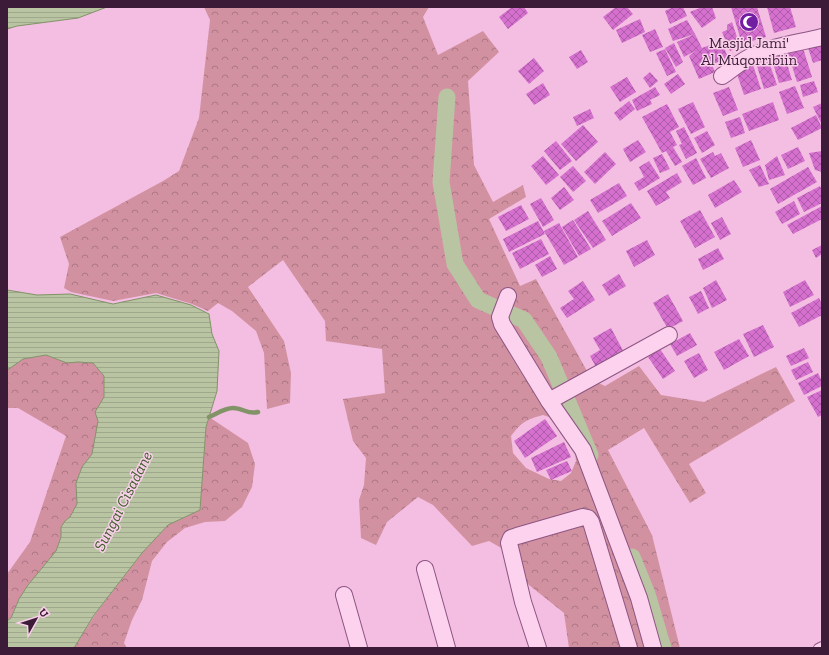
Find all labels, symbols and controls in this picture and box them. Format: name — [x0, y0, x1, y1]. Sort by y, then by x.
mosque icon: Masjid Jami' Al Muqorribiin — [738, 11, 760, 33]
place label: Masjid Jami' Al Muqorribiin — [701, 34, 797, 69]
water label: Sungai Cisadane — [90, 448, 156, 554]
north arrow — [16, 599, 56, 639]
text: U — [36, 606, 51, 620]

